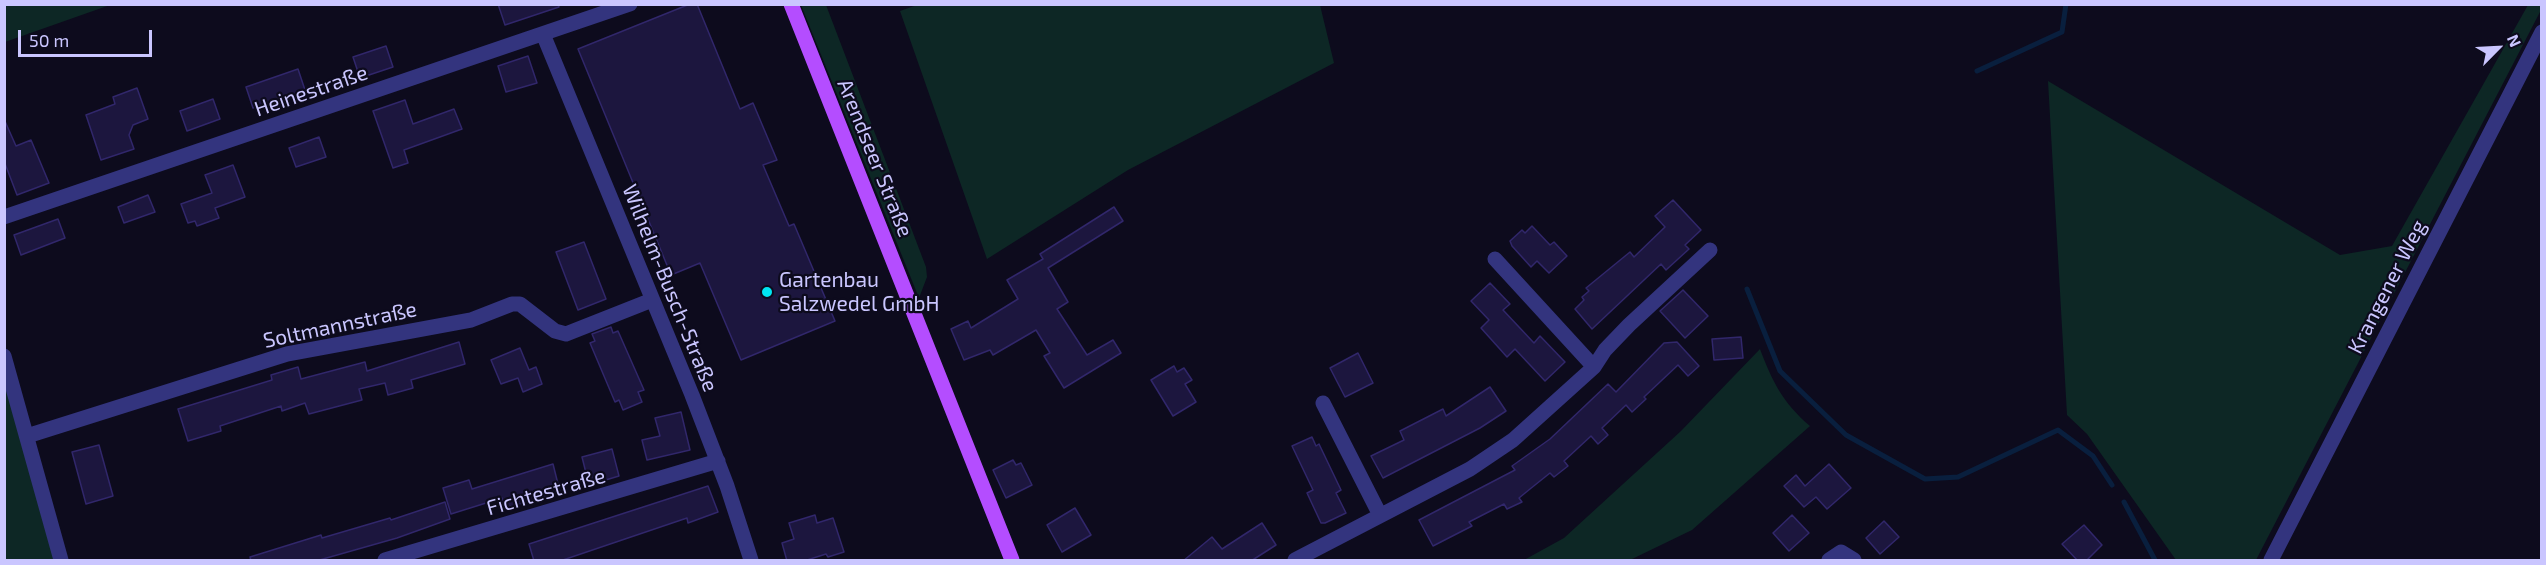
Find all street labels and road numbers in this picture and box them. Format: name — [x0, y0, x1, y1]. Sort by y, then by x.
street label: Heinestraße — [251, 60, 371, 122]
street label: Arendseer Straße — [832, 75, 918, 241]
street label: Wilhelm-Busch-Straße — [617, 181, 723, 395]
street label: Krangener Weg — [2343, 216, 2431, 358]
street label: Soltmannstraße — [261, 296, 419, 354]
street label: Fichtestraße — [484, 463, 608, 521]

